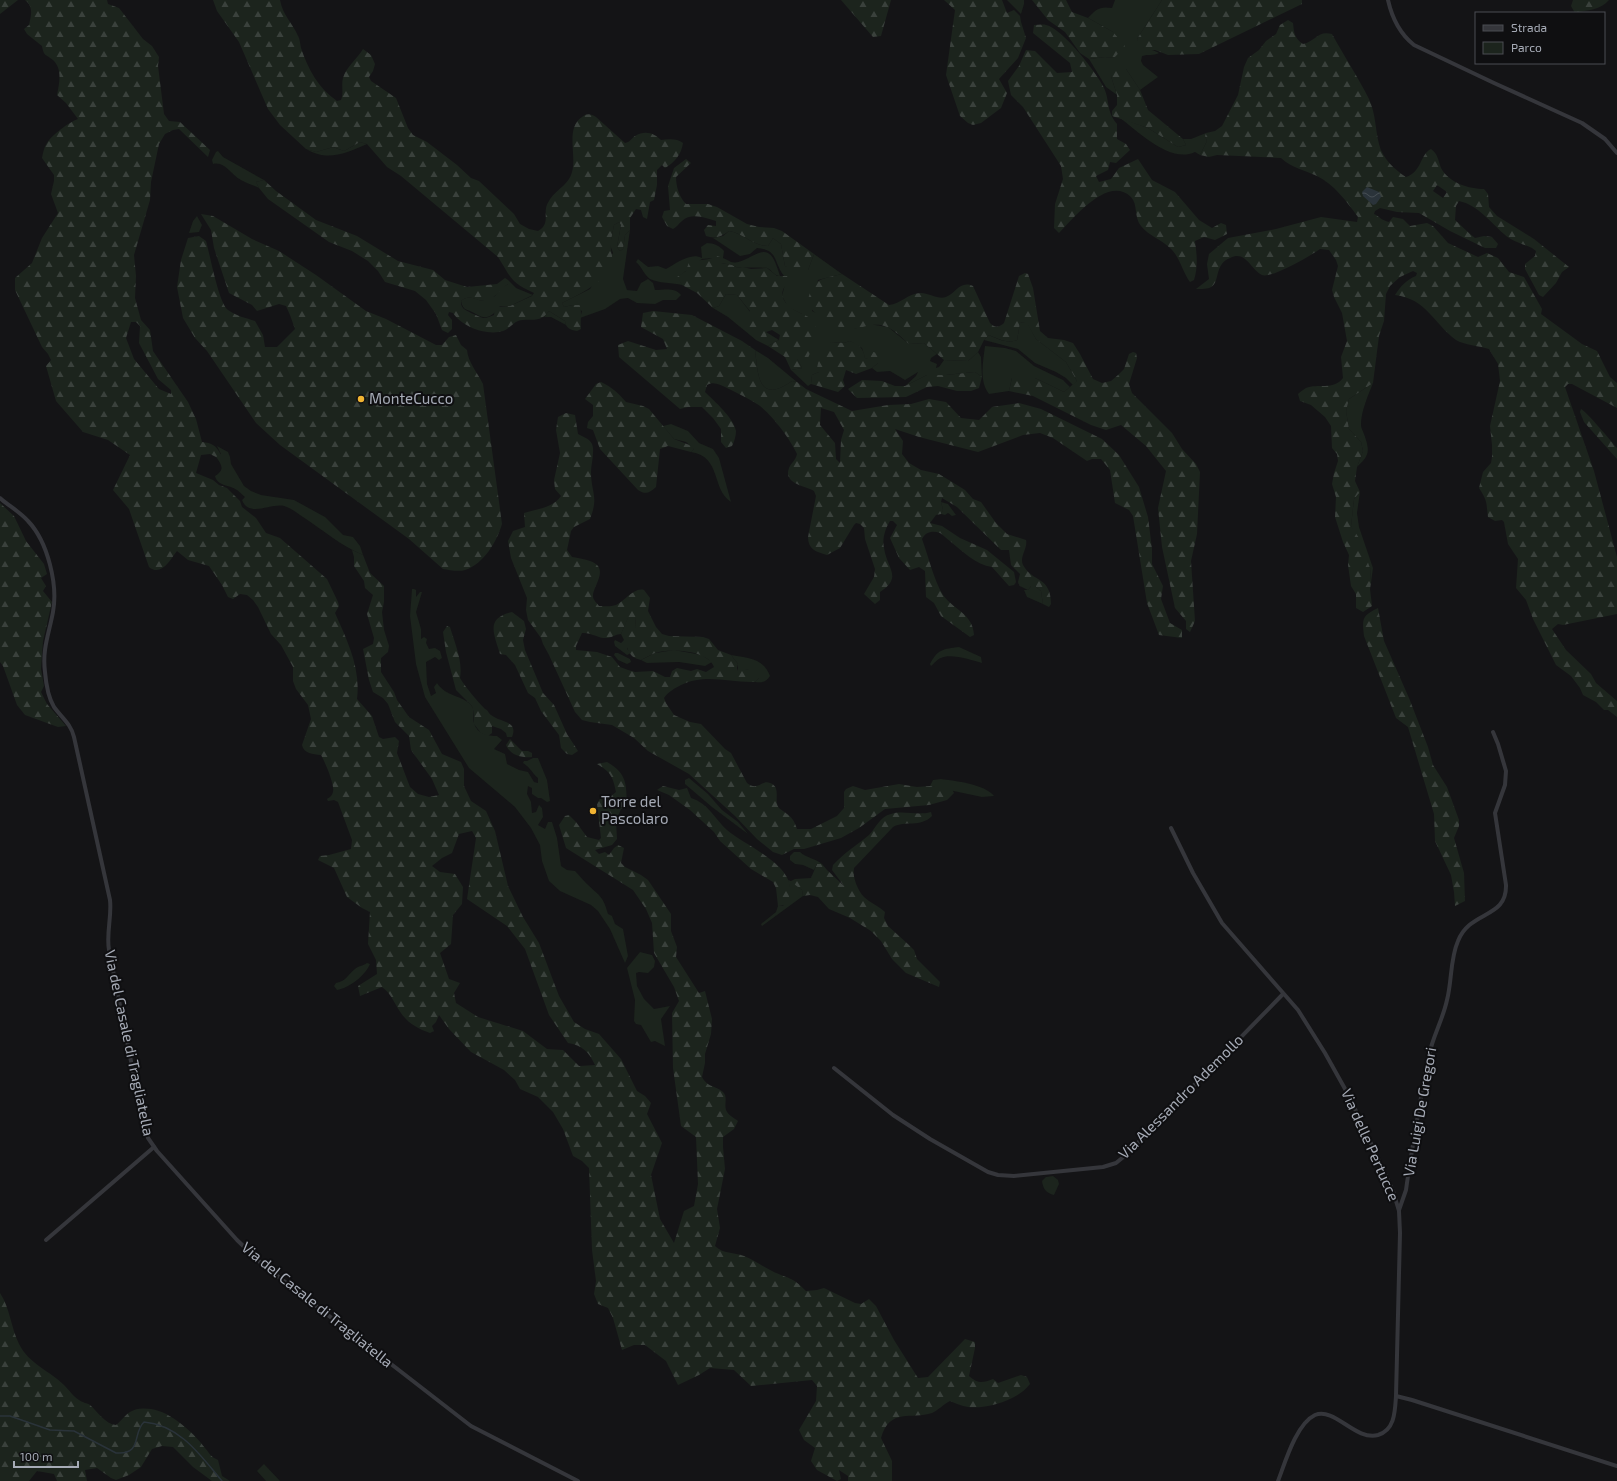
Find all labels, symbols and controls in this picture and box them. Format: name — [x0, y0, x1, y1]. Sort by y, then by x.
legend — [1475, 12, 1605, 64]
text: Strada — [1511, 20, 1547, 34]
text: Parco — [1511, 40, 1542, 54]
place label: MonteCucco — [369, 389, 453, 407]
marker: MonteCucco — [356, 394, 366, 404]
place label: Torre del Pascolaro — [601, 792, 668, 827]
marker: Torre del Pascolaro — [588, 806, 598, 816]
street label: Via del Casale di Tragliatella — [101, 948, 158, 1137]
street label: Via Alessandro Ademollo — [1114, 1030, 1246, 1162]
street label: Via Luigi De Gregori — [1399, 1046, 1439, 1178]
street label: Via delle Pertucce — [1338, 1086, 1404, 1204]
street label: Via del Casale di Tragliatella — [238, 1238, 397, 1371]
scale bar — [14, 1443, 78, 1469]
text: 100 m — [20, 1449, 52, 1463]

